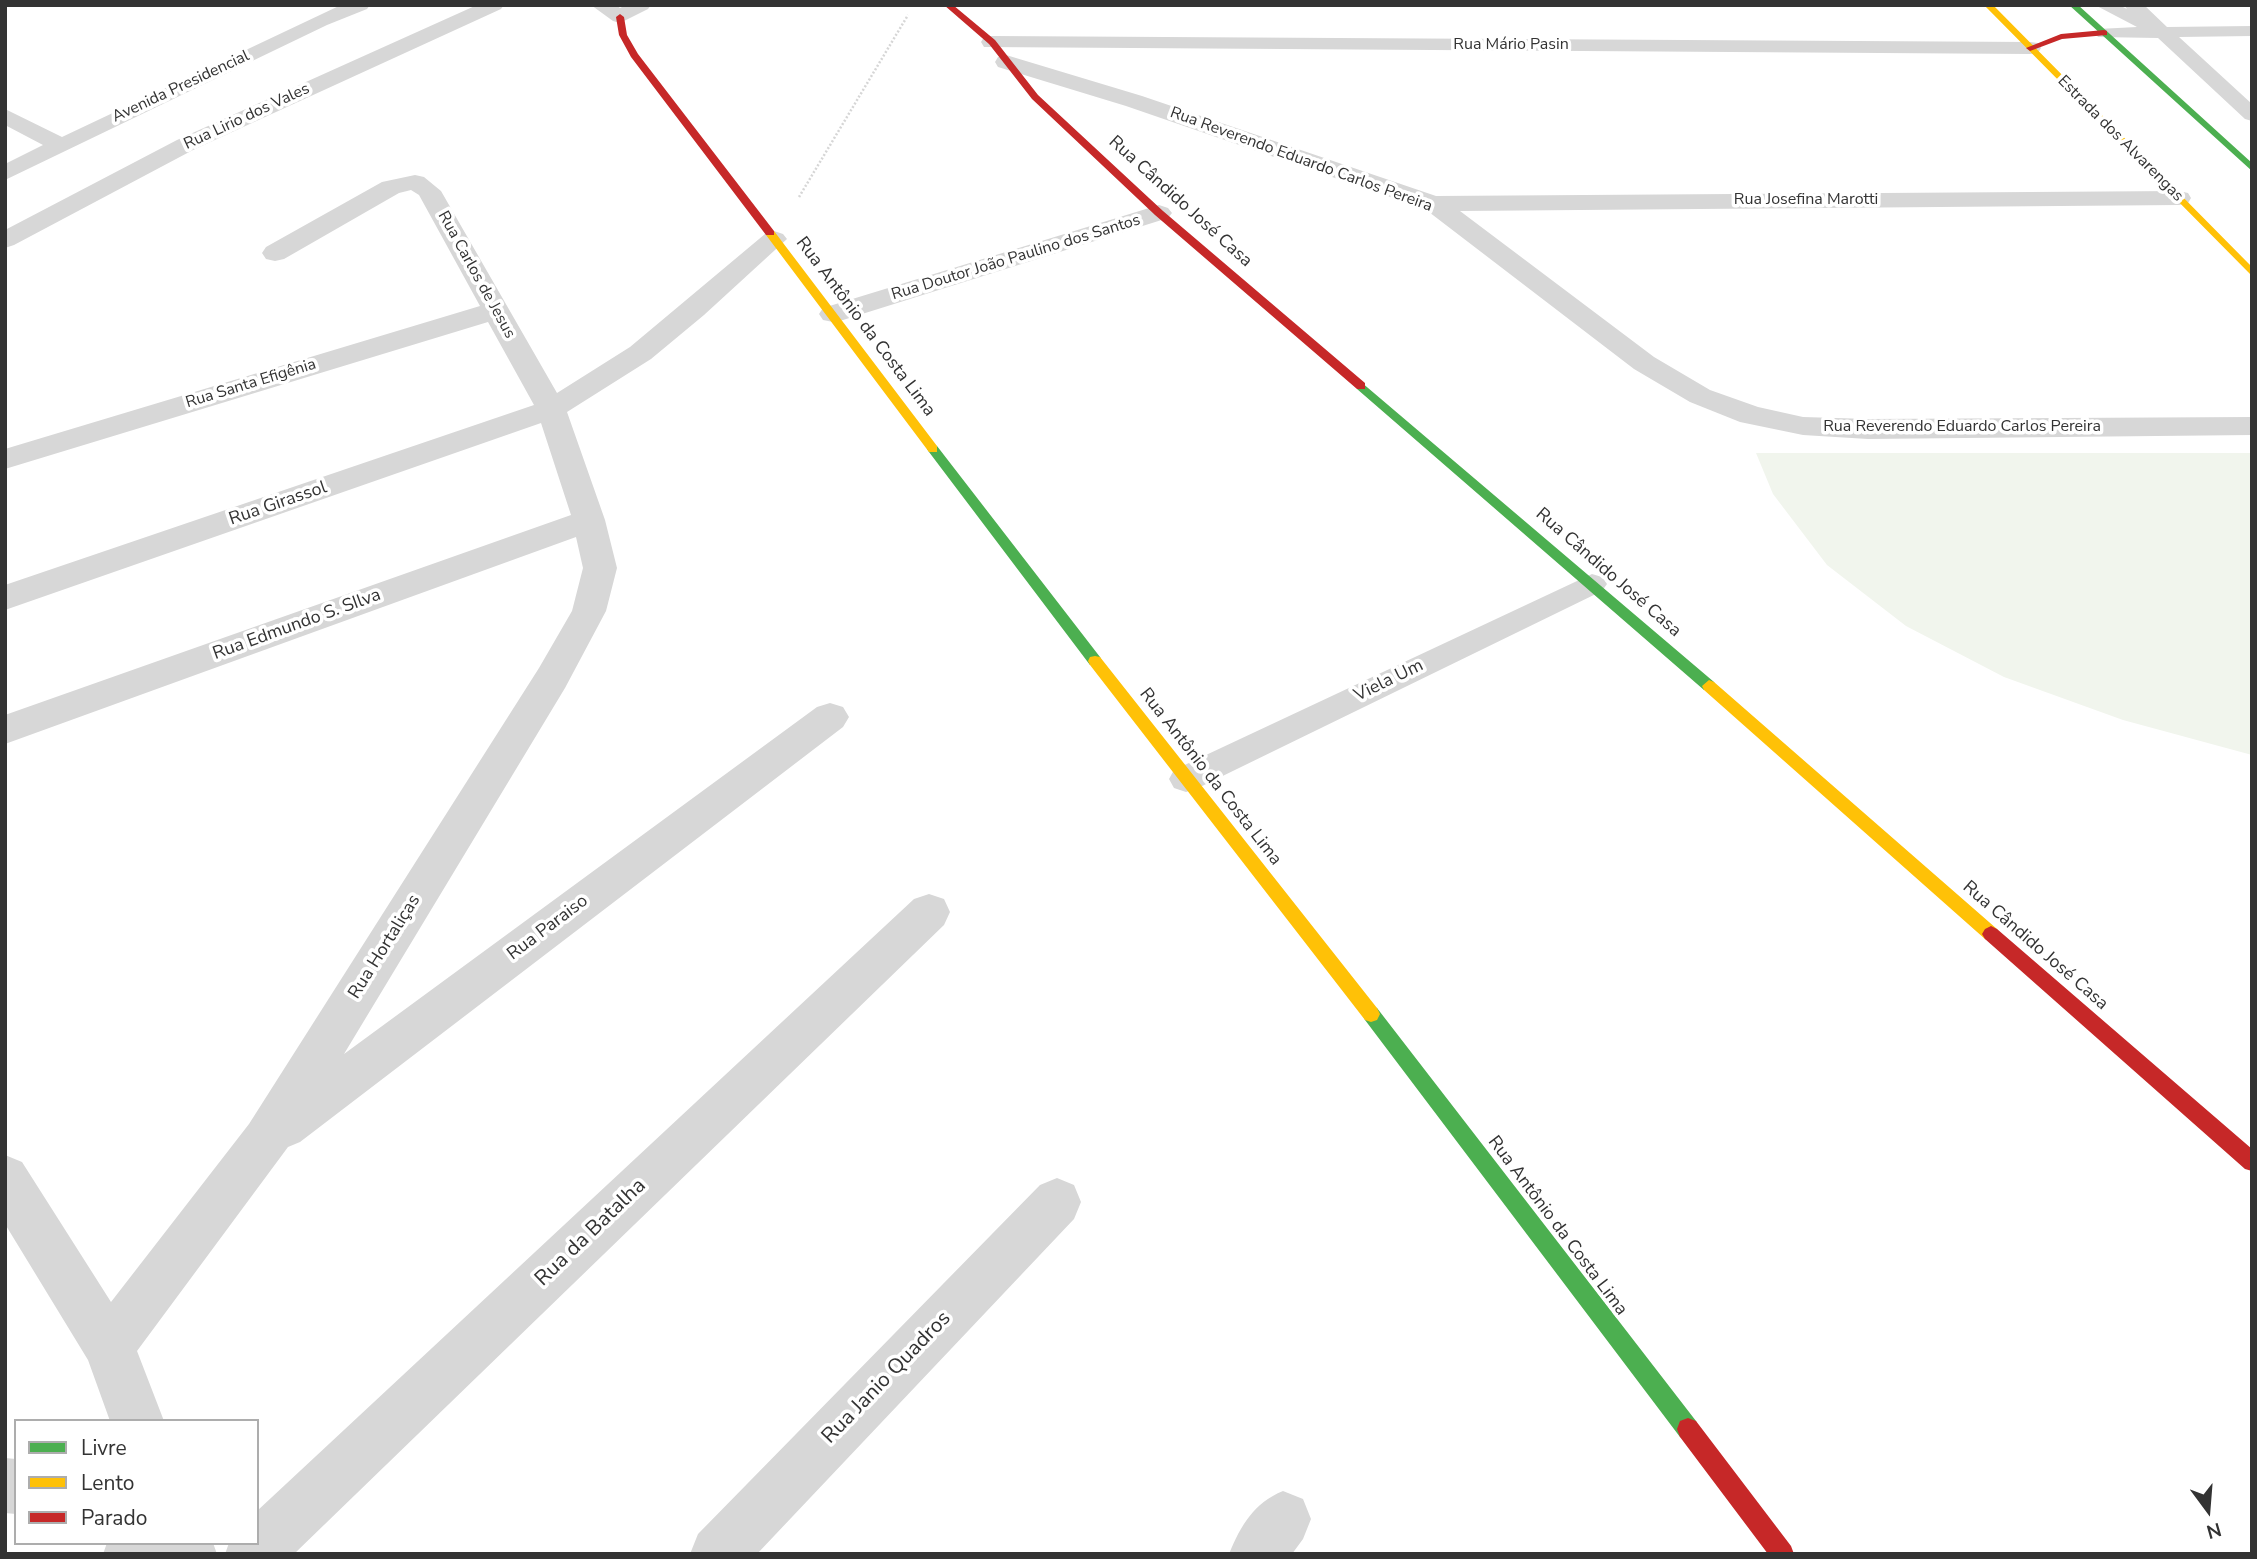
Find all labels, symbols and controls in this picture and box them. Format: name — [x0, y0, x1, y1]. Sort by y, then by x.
street label: Rua Mário Pasin — [1453, 35, 1569, 55]
street label: Avenida Presidencial — [109, 47, 253, 127]
street label: Estrada dos Alvarengas — [2053, 72, 2187, 206]
street label: Rua Lirio dos Vales — [181, 79, 313, 155]
street label: Rua Reverendo Eduardo Carlos Pereira — [1167, 103, 1435, 217]
street label: Rua Cândido José Casa — [1104, 132, 1256, 272]
street label: Rua Josefina Marotti — [1734, 190, 1878, 210]
street label: Rua Carlos de Jesus — [433, 208, 519, 342]
street label: Rua Doutor João Paulino dos Santos — [889, 211, 1143, 305]
street label: Rua Antônio da Costa Lima — [790, 233, 940, 421]
street label: Rua Santa Efigênia — [184, 355, 318, 413]
street label: Rua Reverendo Eduardo Carlos Pereira — [1823, 417, 2101, 437]
street label: Rua Girassol — [226, 477, 330, 531]
street label: Rua Cândido José Casa — [1531, 504, 1685, 642]
street label: Rua Edmundo S. SIlva — [210, 585, 384, 665]
street label: Viela Um — [1351, 655, 1427, 707]
street label: Rua Antônio da Costa Lima — [1134, 684, 1286, 870]
street label: Rua Cândido José Casa — [1958, 877, 2112, 1015]
street label: Rua Hortaliças — [344, 891, 426, 1003]
street label: Rua Paraiso — [503, 891, 593, 965]
street label: Rua Antônio da Costa Lima — [1482, 1132, 1632, 1320]
street label: Rua da Batalha — [530, 1174, 652, 1292]
street label: Rua Janio Quadros — [817, 1306, 957, 1450]
legend — [14, 1419, 259, 1545]
text: Livre — [81, 1434, 127, 1462]
text: Lento — [81, 1469, 134, 1497]
north arrow — [2173, 1475, 2243, 1545]
text: Parado — [81, 1504, 147, 1532]
text: N — [2203, 1516, 2224, 1545]

